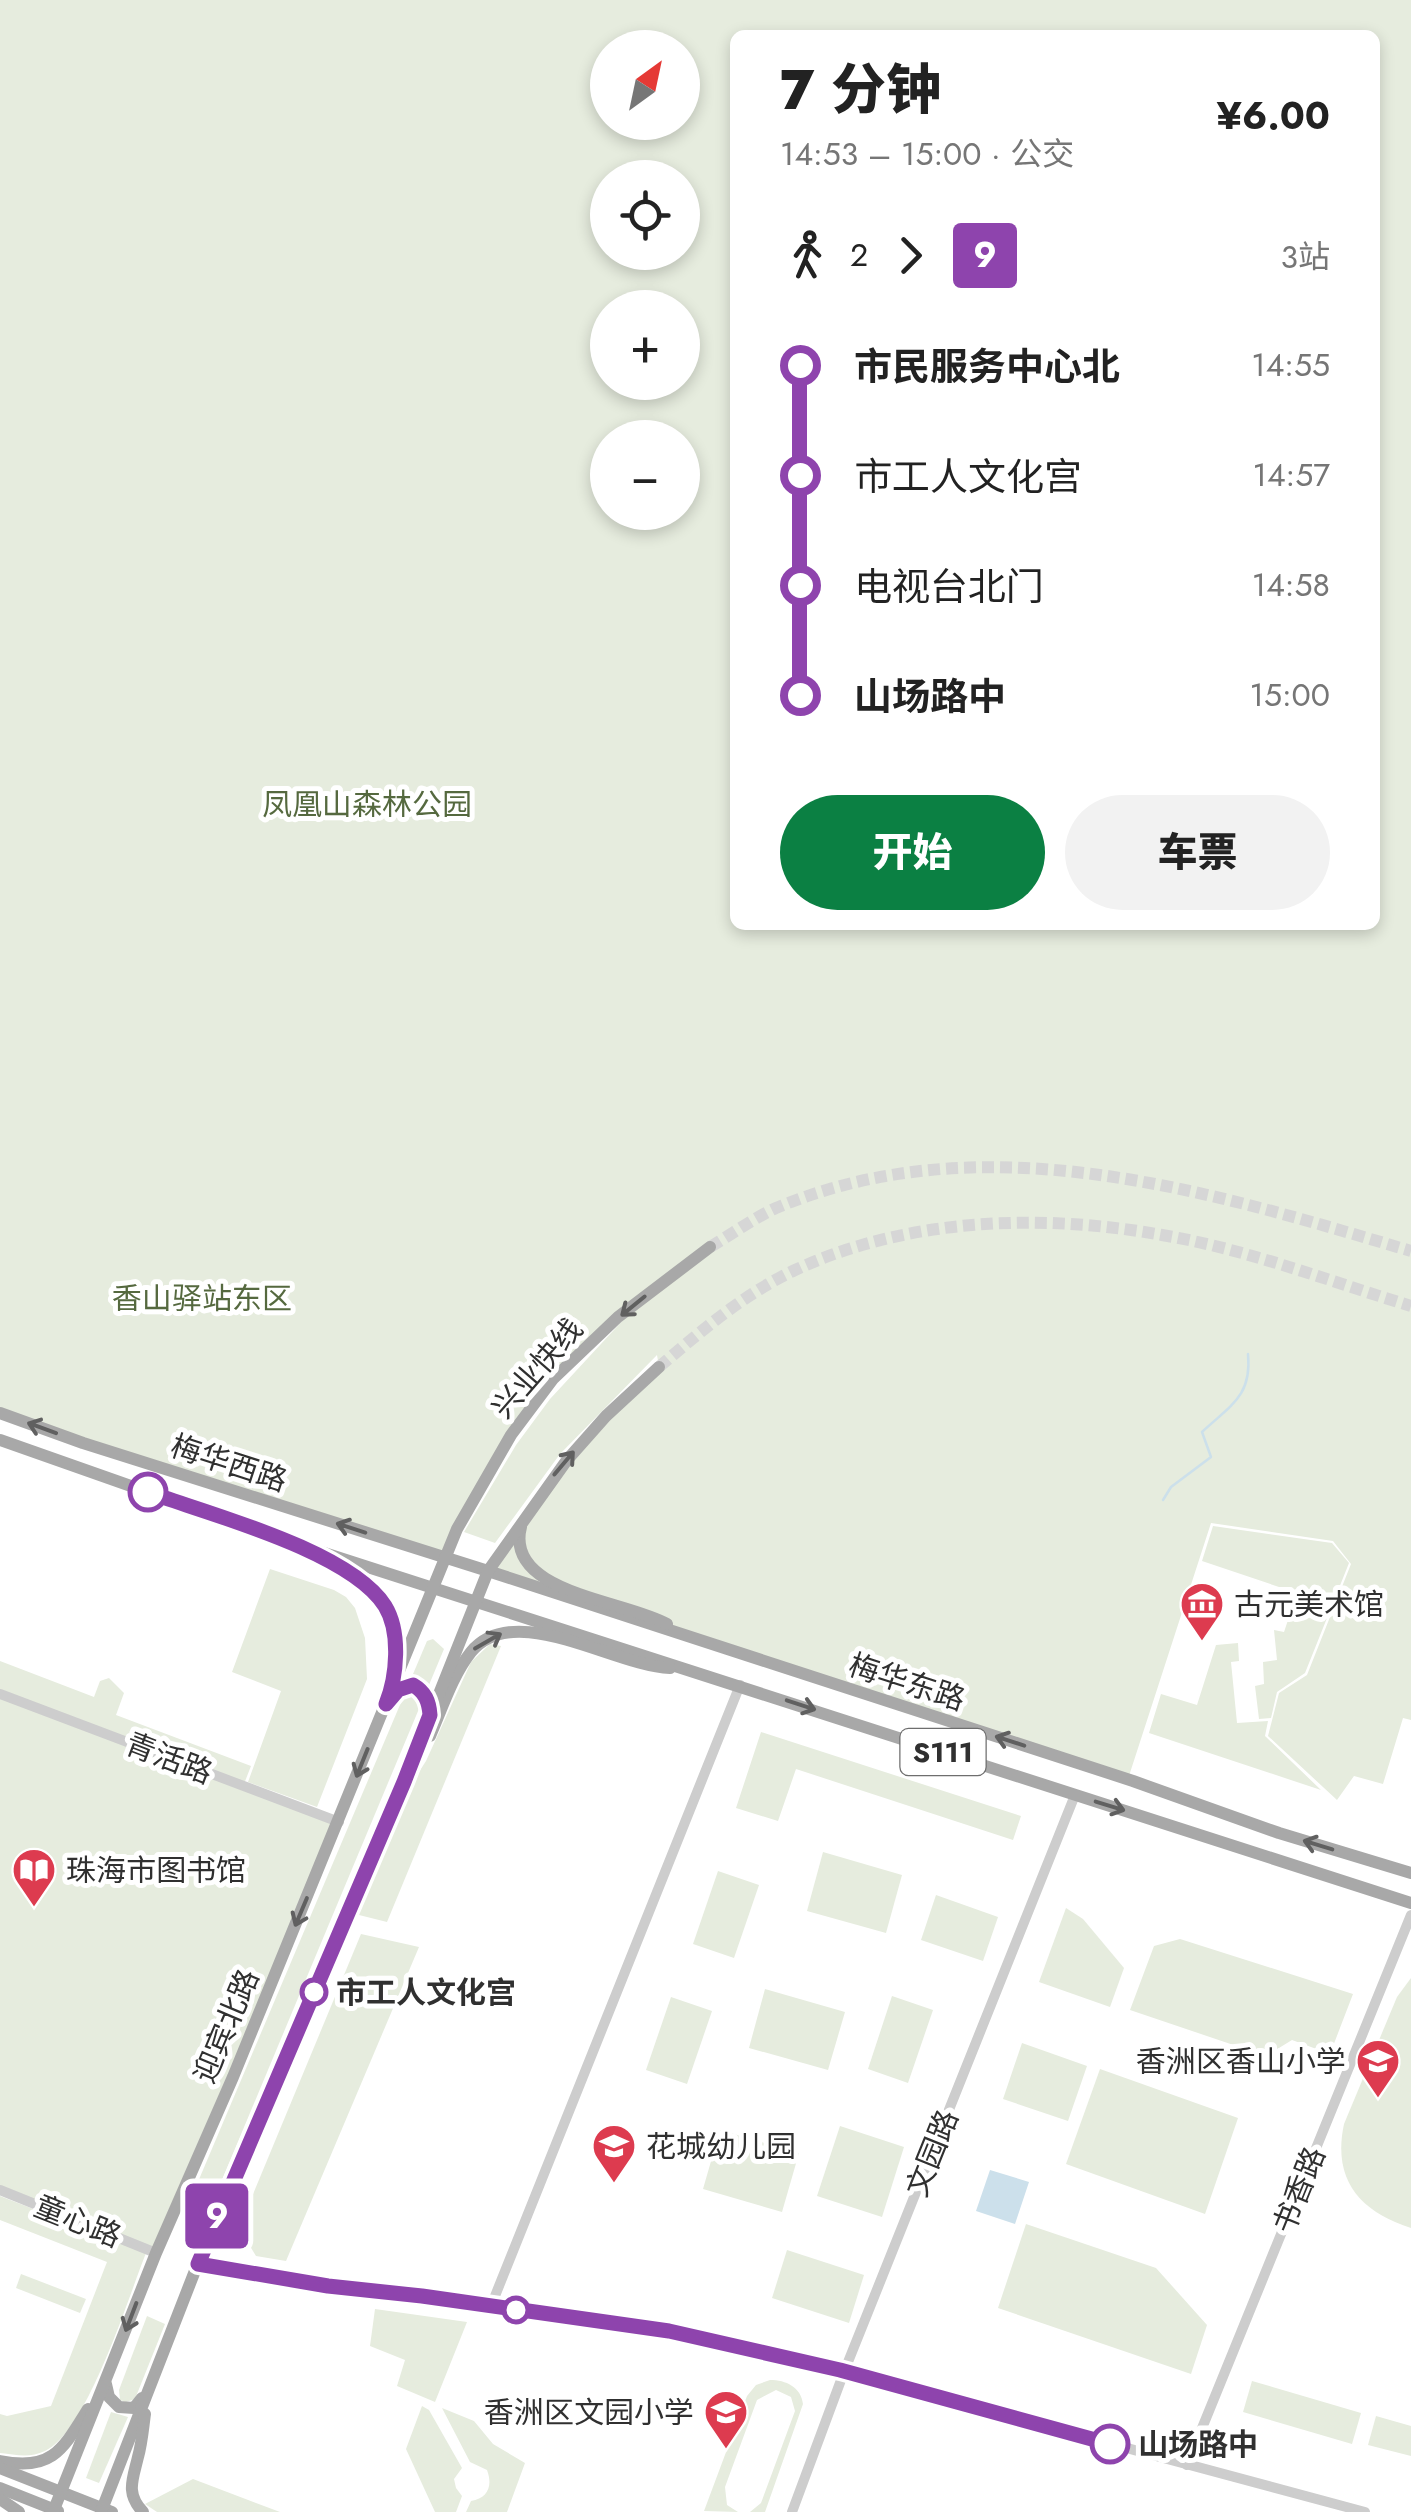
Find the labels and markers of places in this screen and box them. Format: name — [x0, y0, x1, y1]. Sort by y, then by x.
unlabelled marker — [129, 1473, 167, 1511]
museum icon: 古元美术馆 — [1179, 1581, 1225, 1642]
place label: 古元美术馆 — [1234, 1583, 1384, 1626]
library icon: 珠海市图书馆 — [11, 1847, 57, 1908]
place label: 珠海市图书馆 — [66, 1849, 246, 1892]
place label: 市工人文化宫 — [336, 1971, 516, 2014]
marker: 市工人文化宫 — [301, 1979, 327, 2005]
school or university icon: 香洲区香山小学 — [1355, 2038, 1401, 2099]
place label: 香洲区香山小学 — [1136, 2040, 1346, 2083]
school or university icon: 花城幼儿园 — [591, 2123, 637, 2184]
place label: 花城幼儿园 — [646, 2125, 796, 2168]
unlabelled marker — [503, 2297, 529, 2323]
school or university icon: 香洲区文园小学 — [703, 2389, 749, 2450]
place label: 香洲区文园小学 — [484, 2391, 694, 2434]
place label: 山场路中 — [1138, 2423, 1258, 2466]
marker: 山场路中 — [1091, 2425, 1129, 2463]

